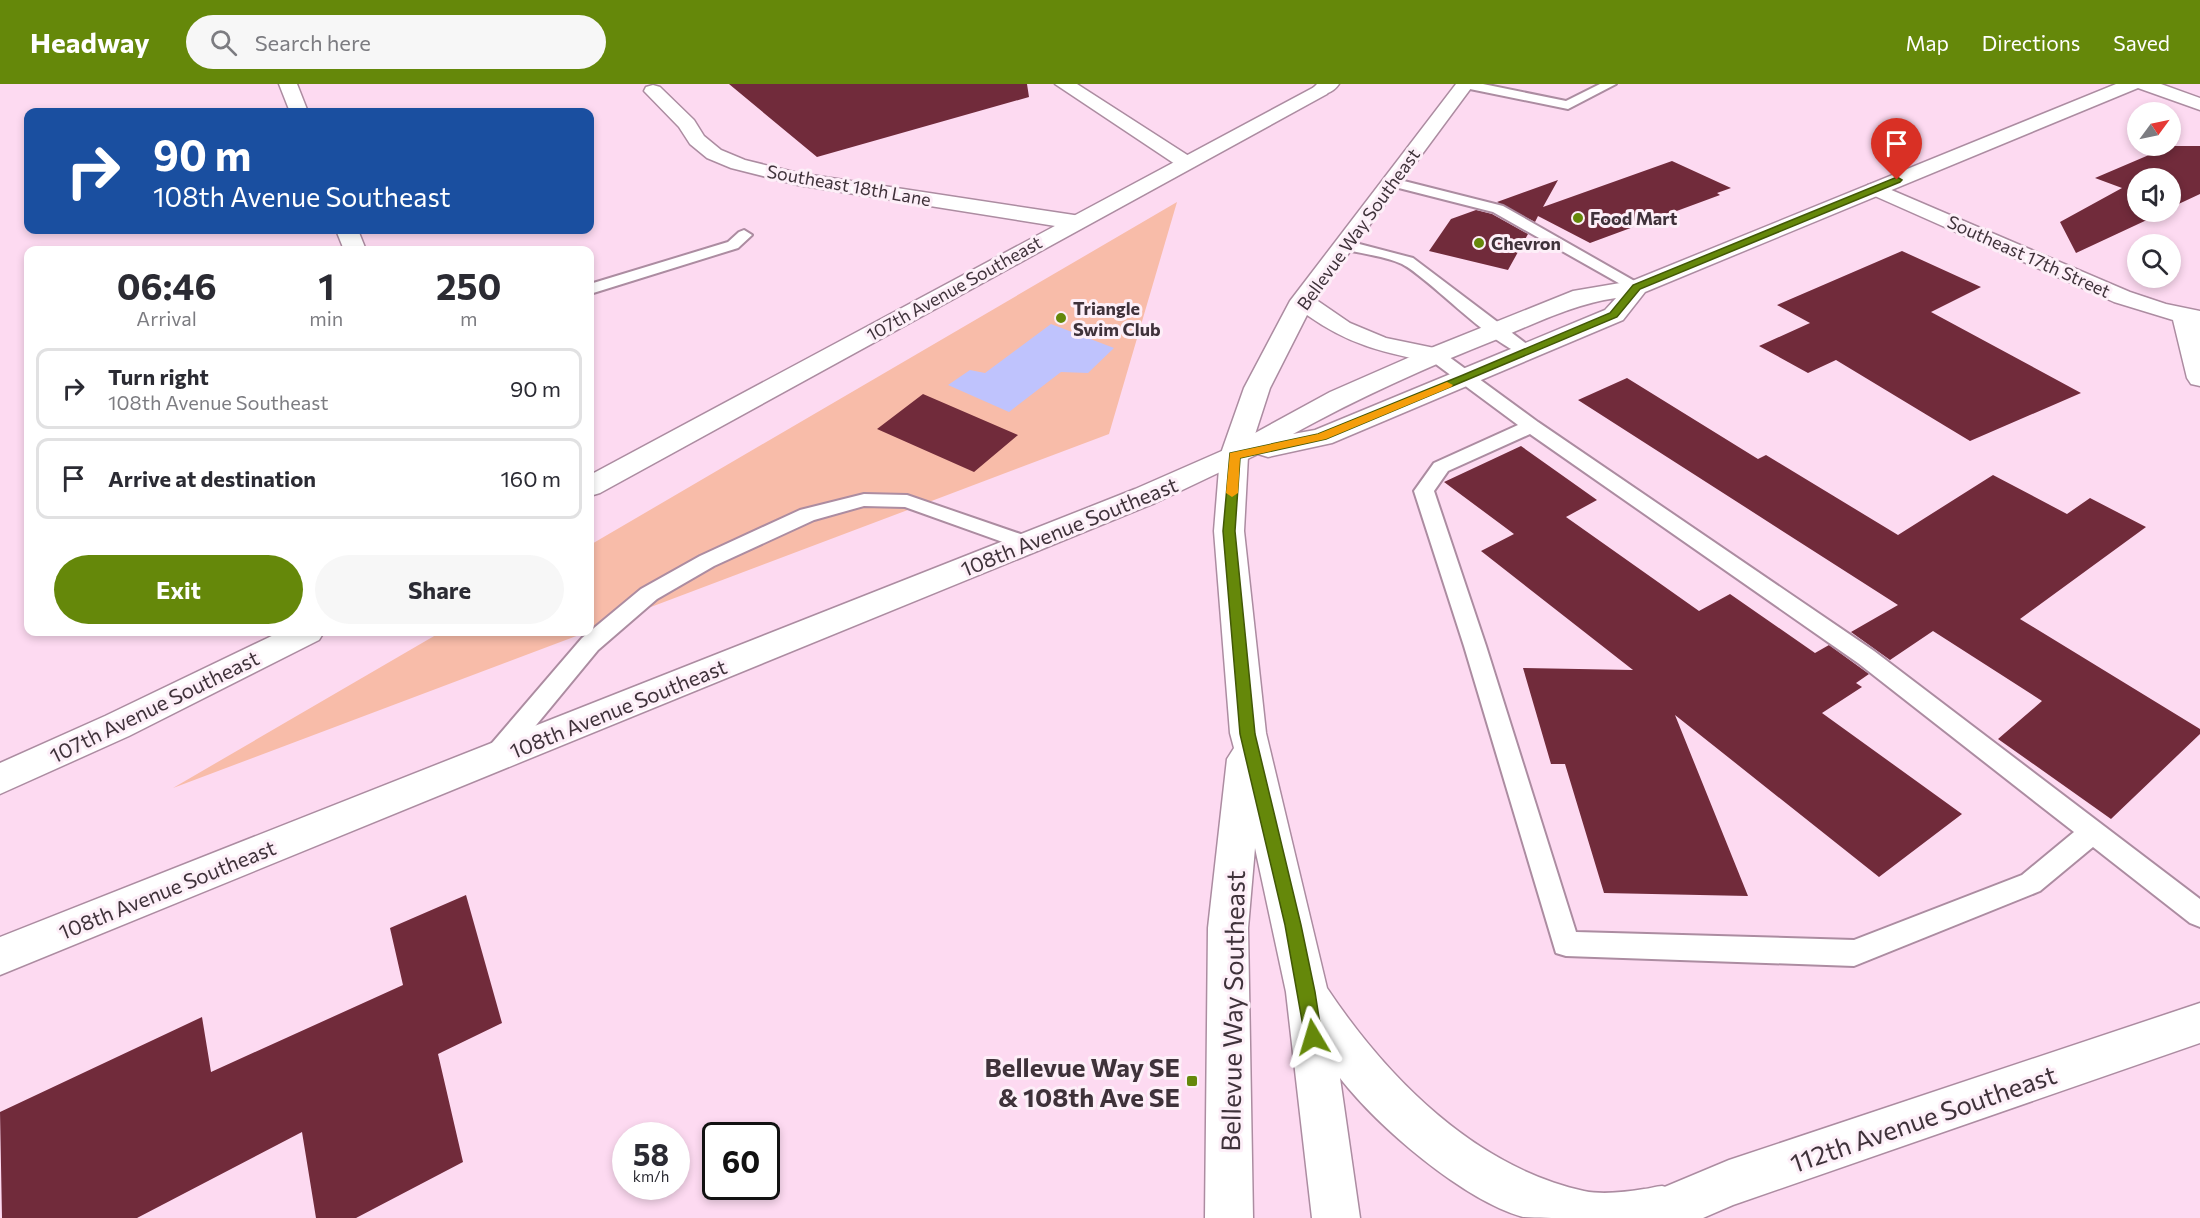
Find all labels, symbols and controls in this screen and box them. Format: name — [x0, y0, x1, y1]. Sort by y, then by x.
search box — [186, 15, 606, 69]
text: Headway — [30, 25, 150, 59]
icon: search — [207, 26, 240, 59]
text: Search here — [255, 29, 371, 56]
text: Map — [1906, 30, 1949, 55]
text: Directions — [1982, 30, 2080, 55]
text: Saved — [2113, 30, 2170, 55]
north arrow — [2127, 102, 2181, 156]
map controls — [2127, 102, 2181, 288]
pin — [1871, 118, 1922, 180]
icon: arrive — [1880, 127, 1913, 160]
text: 90 m — [153, 128, 252, 180]
icon: right — [54, 132, 132, 210]
street label: Bellevue Way Southeast — [1292, 144, 1424, 314]
street label: Southeast 18th Lane — [765, 160, 933, 210]
button: sound — [2127, 168, 2181, 222]
text: 108th Avenue Southeast — [153, 180, 451, 213]
place label: Food Mart — [1590, 207, 1678, 229]
street label: Southeast 17th Street — [1944, 210, 2114, 302]
marker: Food Mart — [1571, 211, 1585, 225]
street label: 107th Avenue Southeast — [863, 231, 1045, 345]
place label: Chevron — [1491, 232, 1561, 254]
button: search — [2127, 234, 2181, 288]
marker: Chevron — [1472, 236, 1486, 250]
text: 06:46 — [117, 263, 217, 307]
text: 1 — [318, 263, 334, 307]
text: 250 — [436, 263, 501, 307]
place label: Triangle Swim Club — [1073, 297, 1161, 340]
text: Arrival — [136, 306, 197, 330]
text: min — [309, 306, 343, 330]
text: m — [460, 306, 477, 330]
marker: Triangle Swim Club — [1054, 311, 1068, 325]
text: Turn right — [108, 363, 209, 390]
icon: right — [57, 372, 90, 405]
text: 90 m — [510, 375, 561, 402]
text: 108th Avenue Southeast — [108, 390, 329, 414]
icon: arrive — [57, 462, 90, 495]
text: Arrive at destination — [108, 465, 316, 492]
text: 160 m — [500, 465, 561, 492]
street label: 108th Avenue Southeast — [957, 471, 1181, 581]
button: Exit — [54, 555, 303, 624]
button: Share — [315, 555, 564, 624]
street label: 107th Avenue Southeast — [45, 644, 263, 768]
street label: 108th Avenue Southeast — [506, 653, 730, 763]
street label: 108th Avenue Southeast — [55, 834, 279, 944]
street label: Bellevue Way Southeast — [1214, 870, 1250, 1152]
position arrow — [1281, 1005, 1345, 1069]
place label: Bellevue Way SE & 108th Ave SE — [985, 1051, 1180, 1112]
street label: 112th Avenue Southeast — [1786, 1058, 2060, 1178]
marker: Bellevue Way SE & 108th Ave SE — [1185, 1074, 1199, 1088]
speed limit sign: 60 — [702, 1122, 780, 1200]
text: 58 — [633, 1135, 669, 1172]
text: km/h — [633, 1167, 669, 1185]

